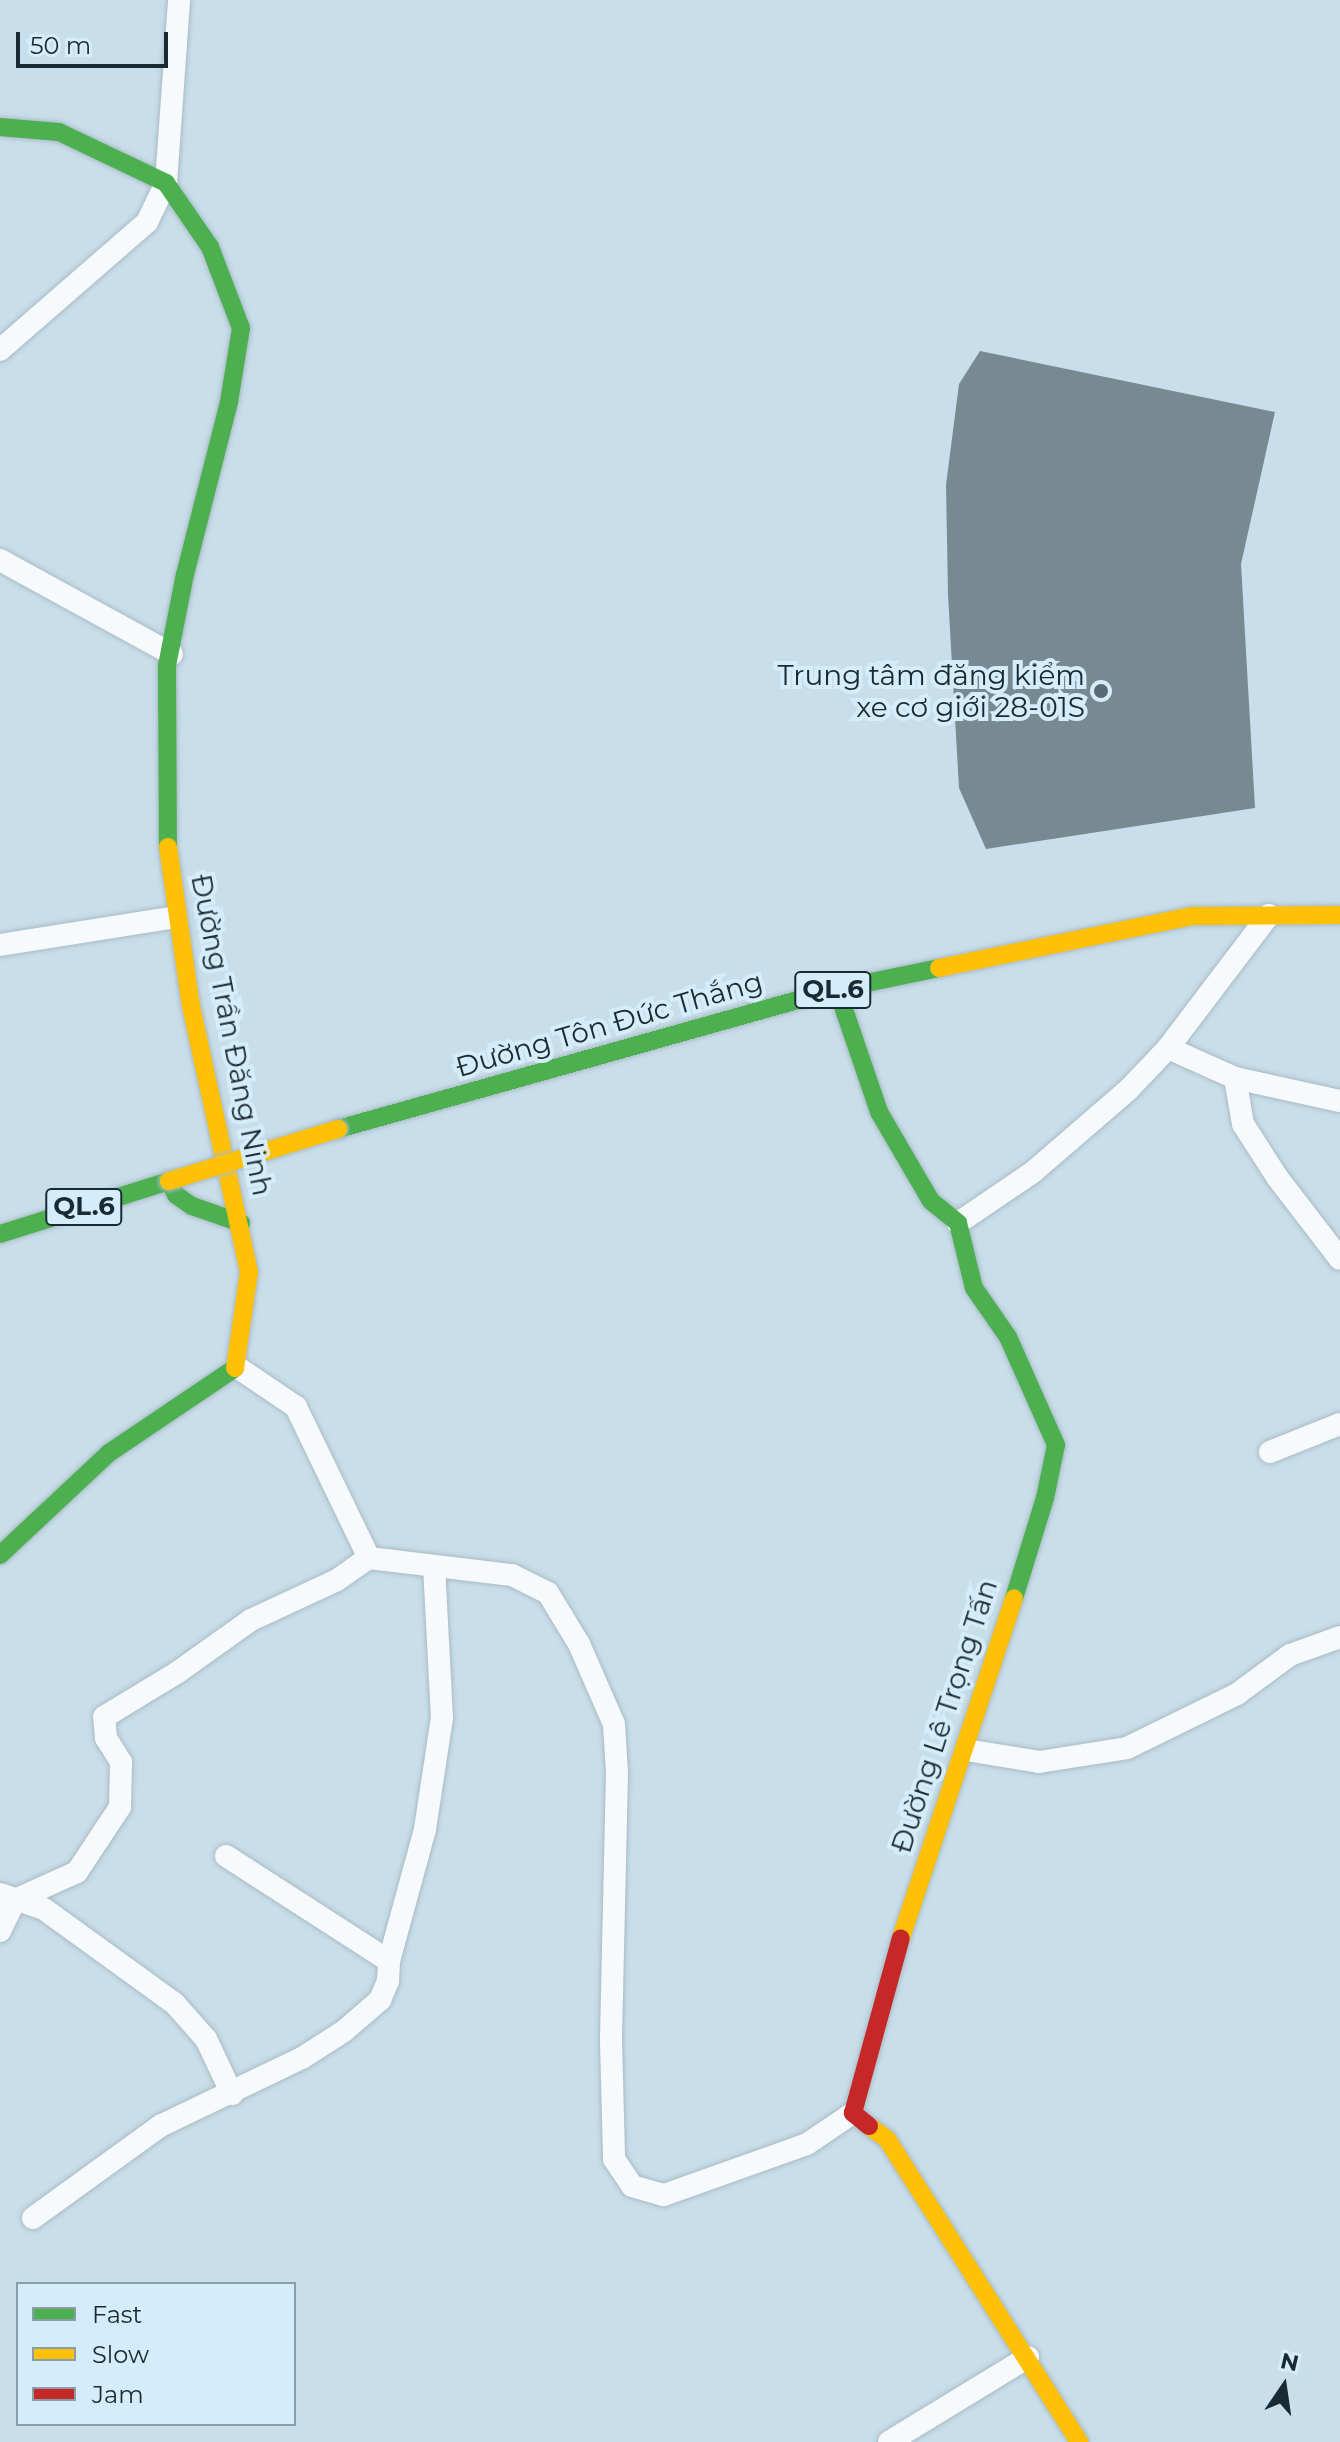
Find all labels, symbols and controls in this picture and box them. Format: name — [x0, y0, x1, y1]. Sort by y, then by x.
scale bar — [20, 16, 172, 66]
text: 50 m — [30, 31, 91, 60]
place label: Trung tâm đăng kiểm xe cơ giới 28-01S — [778, 658, 1085, 724]
marker: Trung tâm đăng kiểm xe cơ giới 28-01S — [1092, 682, 1110, 700]
street label: Đường Trần Đăng Ninh — [184, 871, 280, 1199]
street label: Đường Tôn Đức Thắng — [452, 964, 766, 1084]
road number: QL.6 — [793, 968, 873, 1012]
road number: QL.6 — [44, 1185, 124, 1229]
street label: Đường Lê Trọng Tấn — [884, 1575, 1004, 1857]
legend — [16, 2282, 296, 2426]
text: Fast — [92, 2300, 142, 2329]
text: Slow — [92, 2340, 149, 2369]
north arrow — [1244, 2346, 1324, 2426]
text: N — [1278, 2347, 1301, 2377]
text: Jam — [92, 2380, 144, 2409]

